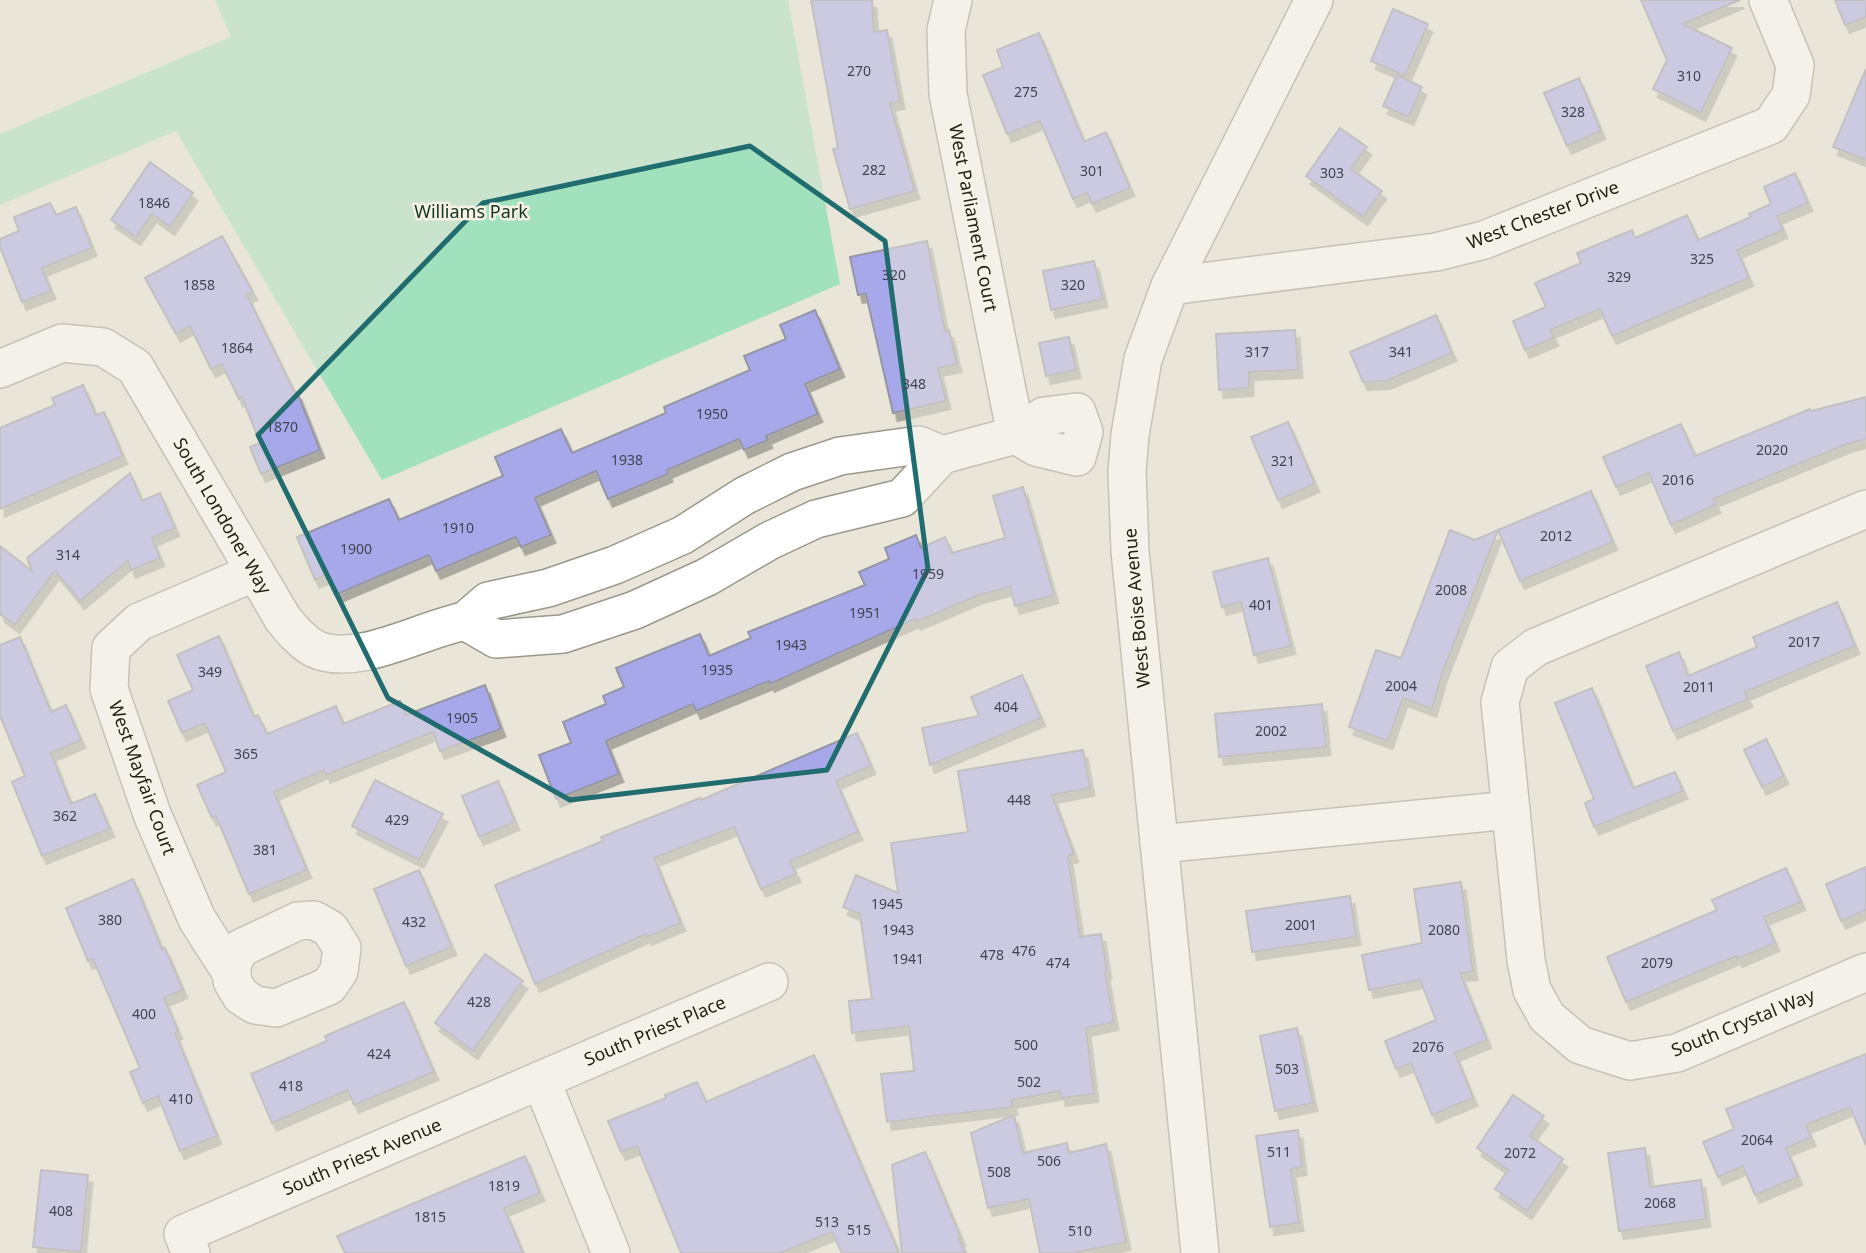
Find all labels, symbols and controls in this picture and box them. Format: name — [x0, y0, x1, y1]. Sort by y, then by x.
house number: 270 — [847, 61, 871, 80]
house number: 310 — [1677, 66, 1701, 85]
house number: 275 — [1014, 82, 1038, 101]
house number: 328 — [1561, 102, 1585, 121]
street label: West Parliament Court — [944, 122, 1004, 314]
house number: 282 — [862, 160, 886, 179]
house number: 301 — [1080, 161, 1104, 180]
house number: 303 — [1320, 163, 1344, 182]
street label: West Chester Drive — [1463, 174, 1622, 254]
house number: 1846 — [138, 193, 170, 212]
park label: Williams Park — [414, 199, 528, 223]
house number: 325 — [1690, 249, 1714, 268]
house number: 320 — [882, 265, 906, 284]
house number: 329 — [1607, 267, 1631, 286]
house number: 1858 — [183, 275, 215, 294]
house number: 320 — [1061, 275, 1085, 294]
house number: 1864 — [221, 338, 253, 357]
house number: 317 — [1245, 342, 1269, 361]
house number: 341 — [1389, 342, 1413, 361]
house number: 348 — [902, 374, 926, 393]
house number: 1950 — [696, 404, 728, 423]
house number: 1870 — [266, 417, 298, 436]
street label: South Londoner Way — [168, 433, 278, 599]
house number: 2020 — [1756, 440, 1788, 459]
house number: 1938 — [611, 450, 643, 469]
house number: 321 — [1271, 451, 1295, 470]
house number: 2016 — [1662, 470, 1694, 489]
house number: 1910 — [442, 518, 474, 537]
house number: 2012 — [1540, 526, 1572, 545]
street label: West Boise Avenue — [1117, 527, 1155, 689]
house number: 1900 — [340, 539, 372, 558]
house number: 314 — [56, 545, 80, 564]
house number: 1959 — [912, 564, 944, 583]
house number: 2008 — [1435, 580, 1467, 599]
house number: 401 — [1249, 595, 1273, 614]
house number: 1951 — [849, 603, 881, 622]
house number: 2017 — [1788, 632, 1820, 651]
house number: 1943 — [775, 635, 807, 654]
house number: 1935 — [701, 660, 733, 679]
house number: 349 — [198, 662, 222, 681]
house number: 2004 — [1385, 676, 1417, 695]
house number: 2011 — [1683, 677, 1715, 696]
street label: West Mayfair Court — [104, 697, 182, 858]
house number: 404 — [994, 697, 1018, 716]
house number: 1905 — [446, 708, 478, 727]
house number: 2002 — [1255, 721, 1287, 740]
house number: 365 — [234, 744, 258, 763]
house number: 448 — [1007, 790, 1031, 809]
house number: 362 — [53, 806, 77, 825]
house number: 429 — [385, 810, 409, 829]
house number: 381 — [253, 840, 277, 859]
house number: 1945 — [871, 894, 903, 913]
house number: 380 — [98, 910, 122, 929]
house number: 432 — [402, 912, 426, 931]
house number: 2001 — [1285, 915, 1317, 934]
house number: 1943 — [882, 920, 914, 939]
house number: 2080 — [1428, 920, 1460, 939]
house number: 476 — [1012, 941, 1036, 960]
house number: 478 — [980, 945, 1004, 964]
house number: 1941 — [892, 949, 924, 968]
house number: 474 — [1046, 953, 1070, 972]
house number: 2079 — [1641, 953, 1673, 972]
street label: South Crystal Way — [1667, 982, 1819, 1062]
street label: South Priest Place — [580, 989, 729, 1071]
house number: 428 — [467, 992, 491, 1011]
house number: 400 — [132, 1004, 156, 1023]
house number: 500 — [1014, 1035, 1038, 1054]
house number: 2076 — [1412, 1037, 1444, 1056]
house number: 424 — [367, 1044, 391, 1063]
house number: 503 — [1275, 1059, 1299, 1078]
house number: 502 — [1017, 1072, 1041, 1091]
house number: 418 — [279, 1076, 303, 1095]
house number: 410 — [169, 1089, 193, 1108]
street label: South Priest Avenue — [279, 1112, 445, 1200]
house number: 2064 — [1741, 1130, 1773, 1149]
house number: 511 — [1267, 1142, 1291, 1161]
house number: 2072 — [1504, 1143, 1536, 1162]
house number: 506 — [1037, 1151, 1061, 1170]
house number: 508 — [987, 1162, 1011, 1181]
house number: 1819 — [488, 1176, 520, 1195]
house number: 2068 — [1644, 1193, 1676, 1212]
house number: 408 — [49, 1201, 73, 1220]
house number: 1815 — [414, 1207, 446, 1226]
house number: 513 — [815, 1212, 839, 1231]
house number: 515 — [847, 1220, 871, 1239]
house number: 510 — [1068, 1221, 1092, 1240]

